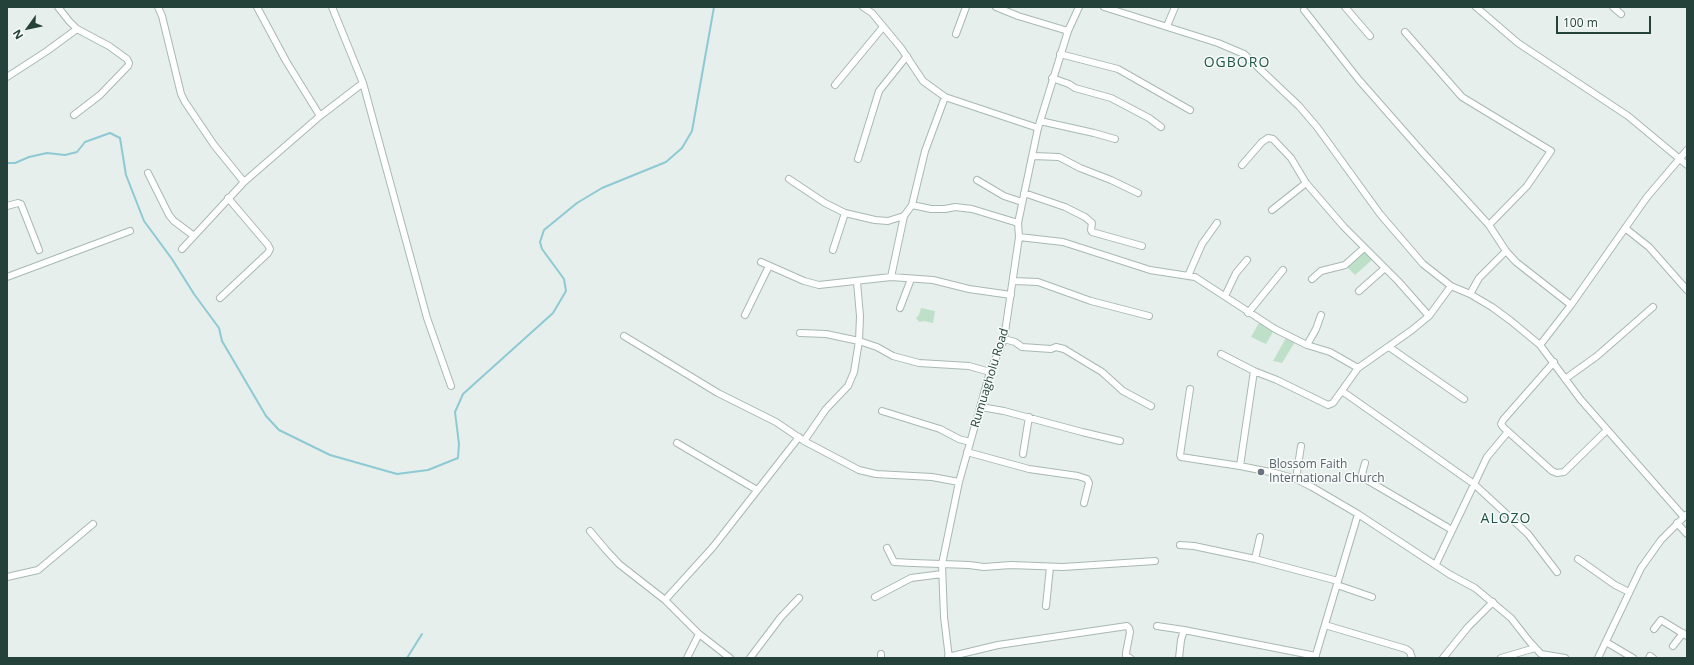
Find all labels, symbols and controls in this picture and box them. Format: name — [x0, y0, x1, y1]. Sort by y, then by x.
north arrow — [8, 8, 48, 48]
scale bar — [1558, 8, 1653, 34]
text: 100 m — [1563, 14, 1598, 31]
text: N — [9, 27, 26, 43]
district label: OGBORO — [1204, 55, 1270, 71]
street label: Rumuagholu Road — [968, 327, 1012, 429]
place label: Blossom Faith International Church — [1269, 458, 1385, 486]
marker: Blossom Faith International Church — [1256, 467, 1266, 477]
district label: ALOZO — [1481, 511, 1531, 527]

